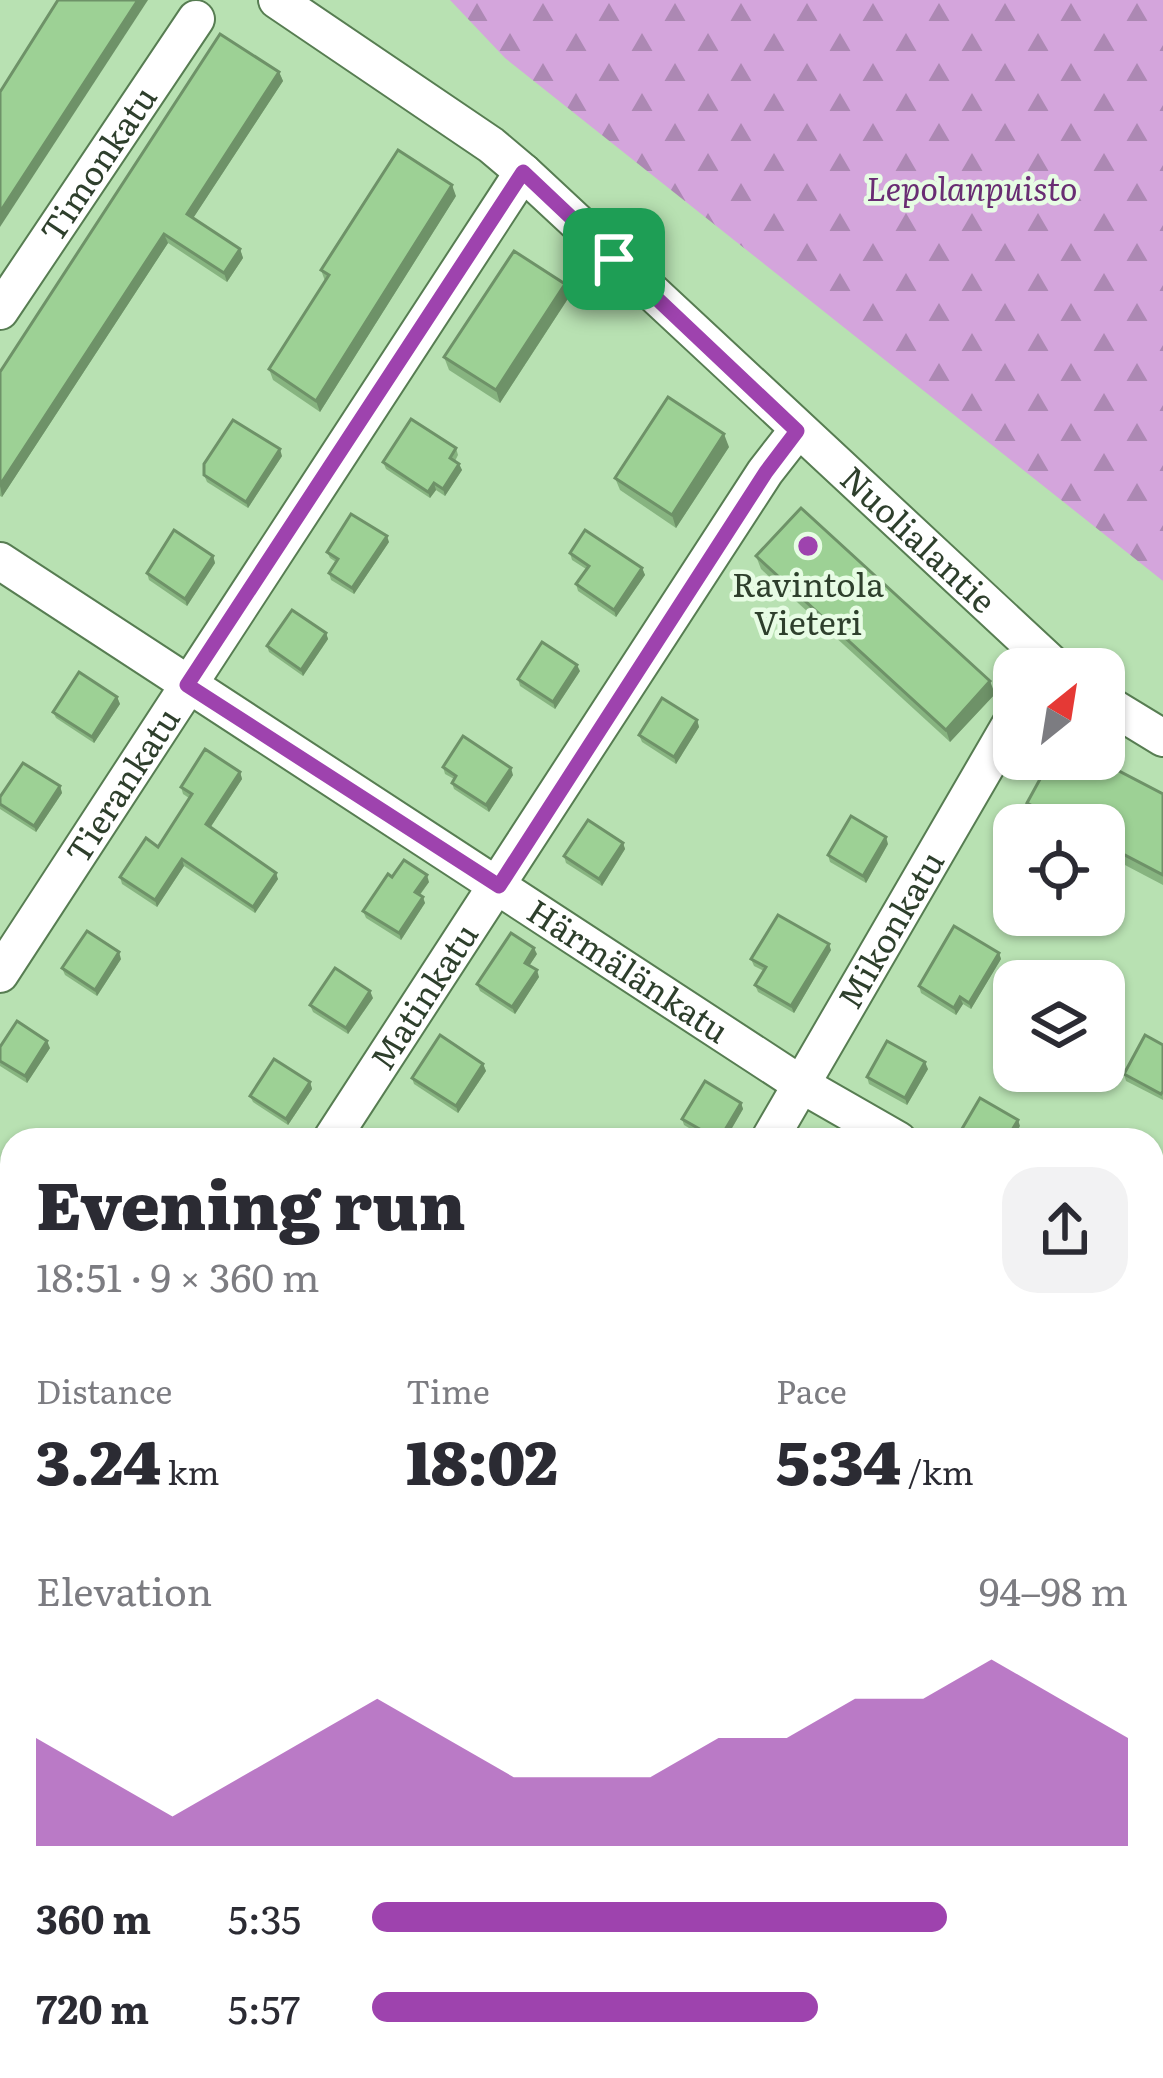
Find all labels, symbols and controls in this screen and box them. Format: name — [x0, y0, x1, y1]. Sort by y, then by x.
street label: Timonkatu — [26, 75, 167, 250]
park label: Lepolanpuisto — [866, 162, 1078, 211]
pin — [563, 208, 665, 310]
icon: arrive — [581, 226, 647, 292]
street label: Nuolialantie — [831, 453, 1008, 623]
marker: Ravintola Vieteri — [795, 533, 821, 559]
place label: Ravintola Vieteri — [732, 558, 884, 645]
north arrow — [993, 648, 1125, 780]
map controls — [993, 648, 1125, 1092]
street label: Tierankatu — [52, 696, 190, 872]
button: locate — [993, 804, 1125, 936]
street label: Mikonkatu — [824, 840, 954, 1017]
street label: Härmälänkatu — [519, 885, 740, 1053]
street label: Matinkatu — [356, 912, 488, 1078]
button: layers — [993, 960, 1125, 1092]
text: Evening run — [36, 1152, 466, 1250]
button: share — [1002, 1167, 1128, 1293]
text: 18:51 · 9 × 360 m — [36, 1246, 320, 1304]
text: Distance — [36, 1365, 172, 1414]
text: Time — [406, 1365, 490, 1414]
text: Pace — [776, 1365, 847, 1414]
text: 3.24 — [36, 1414, 161, 1503]
text: 18:02 — [406, 1414, 558, 1503]
text: 5:34 — [776, 1414, 901, 1503]
text: km — [161, 1446, 219, 1495]
text: /km — [901, 1446, 974, 1495]
text: Elevation — [36, 1560, 212, 1618]
text: 94–98 m — [979, 1560, 1128, 1618]
text: 360 m — [36, 1888, 151, 1946]
text: 5:35 — [228, 1888, 301, 1946]
text: 720 m — [36, 1978, 149, 2036]
text: 5:57 — [228, 1978, 300, 2036]

